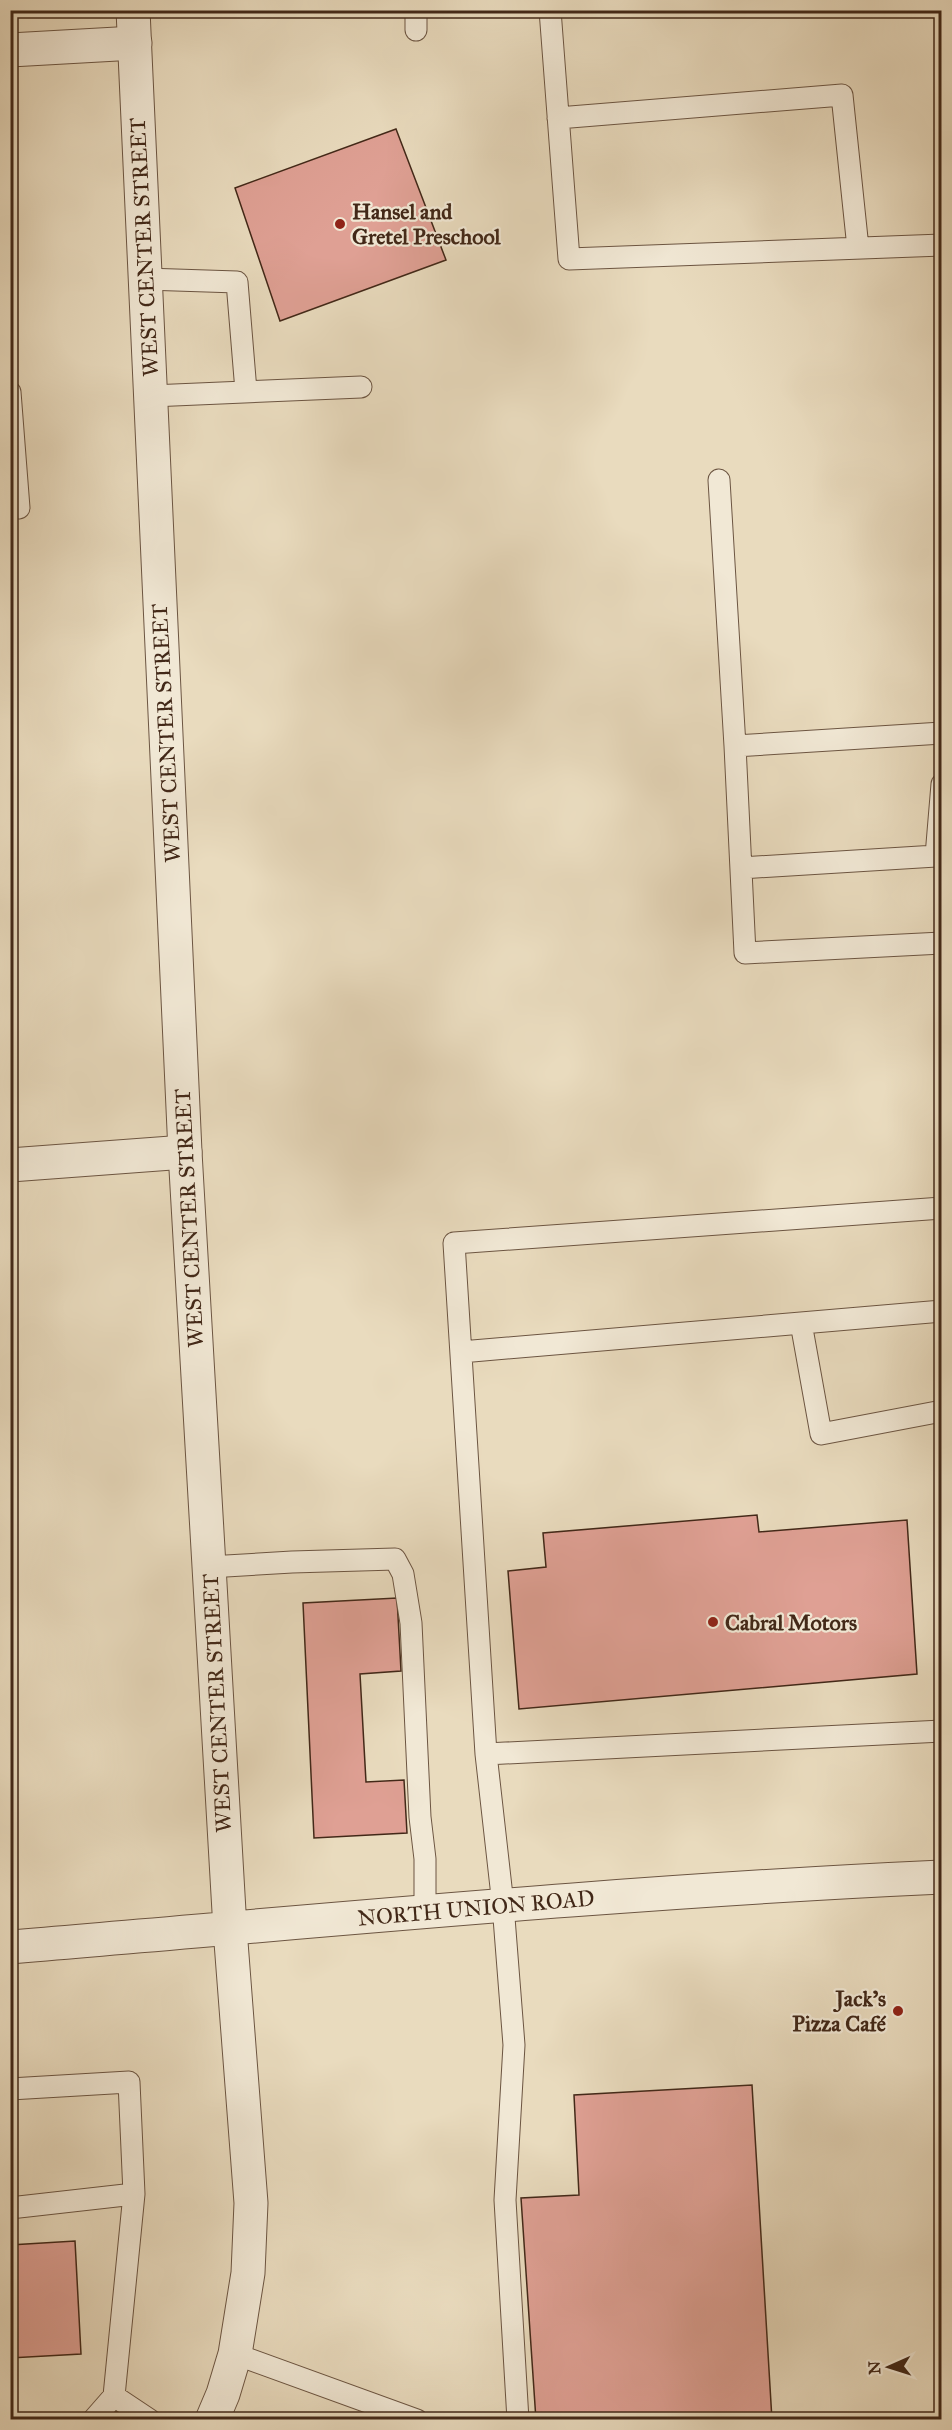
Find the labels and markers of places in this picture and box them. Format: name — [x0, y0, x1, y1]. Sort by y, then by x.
place label: Hansel and Gretel Preschool — [352, 198, 502, 250]
marker: Hansel and Gretel Preschool — [333, 217, 347, 231]
place label: Cabral Motors — [725, 1609, 857, 1636]
marker: Cabral Motors — [706, 1615, 720, 1629]
place label: Jack's Pizza Café — [792, 1985, 887, 2037]
marker: Jack's Pizza Café — [891, 2004, 905, 2018]

